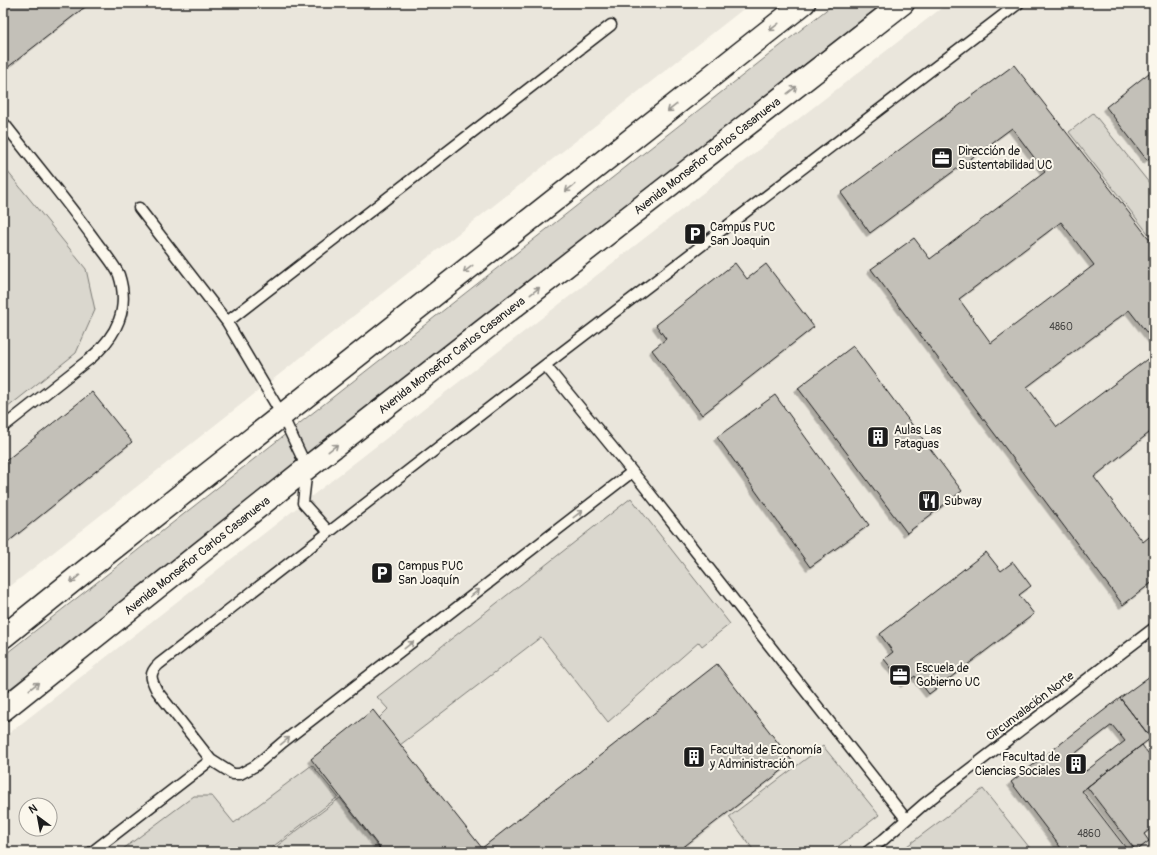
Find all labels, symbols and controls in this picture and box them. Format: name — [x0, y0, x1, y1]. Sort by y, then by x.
one-way arrow — [768, 23, 779, 31]
one-way arrow — [786, 86, 797, 95]
street label: Avenida Monseñor Carlos Casanueva — [631, 94, 784, 218]
one-way arrow — [666, 103, 677, 112]
place label: Dirección de Sustentabilidad UC — [958, 144, 1052, 173]
office icon: Dirección de Sustentabilidad UC — [929, 145, 955, 171]
one-way arrow — [564, 184, 575, 193]
place label: Campus PUC San Joaquin — [710, 220, 775, 249]
parking icon: Campus PUC San Joaquin — [682, 221, 708, 247]
one-way arrow — [462, 264, 473, 273]
one-way arrow — [529, 287, 540, 295]
street label: Avenida Monseñor Carlos Casanueva — [375, 293, 529, 418]
house number: 4860 — [1049, 321, 1073, 333]
place label: Aulas Las Pataguas — [894, 423, 942, 452]
building icon: Aulas Las Pataguas — [865, 424, 891, 450]
one-way arrow — [327, 444, 338, 453]
restaurant icon: Subway — [916, 488, 942, 514]
street label: Avenida Monseñor Carlos Casanueva — [121, 493, 274, 619]
place label: Subway — [944, 494, 982, 509]
one-way arrow — [573, 510, 584, 518]
place label: Campus PUC San Joaquín — [398, 559, 463, 588]
parking icon: Campus PUC San Joaquín — [369, 560, 395, 586]
one-way arrow — [69, 575, 80, 584]
one-way arrow — [470, 589, 481, 598]
one-way arrow — [404, 640, 415, 649]
place label: Escuela de Gobierno UC — [916, 661, 980, 690]
office icon: Escuela de Gobierno UC — [887, 662, 913, 688]
street label: Circunvalación Norte — [983, 668, 1077, 744]
one-way arrow — [28, 682, 39, 690]
one-way arrow — [280, 736, 290, 745]
place label: Facultad de Economía y Administración — [709, 743, 822, 772]
building icon: Facultad de Economía y Administración — [681, 744, 707, 770]
place label: Facultad de Ciencias Sociales — [975, 750, 1061, 779]
building icon: Facultad de Ciencias Sociales — [1063, 751, 1089, 777]
north arrow — [18, 797, 58, 837]
text: N — [26, 801, 40, 816]
house number: 4860 — [1077, 828, 1101, 840]

